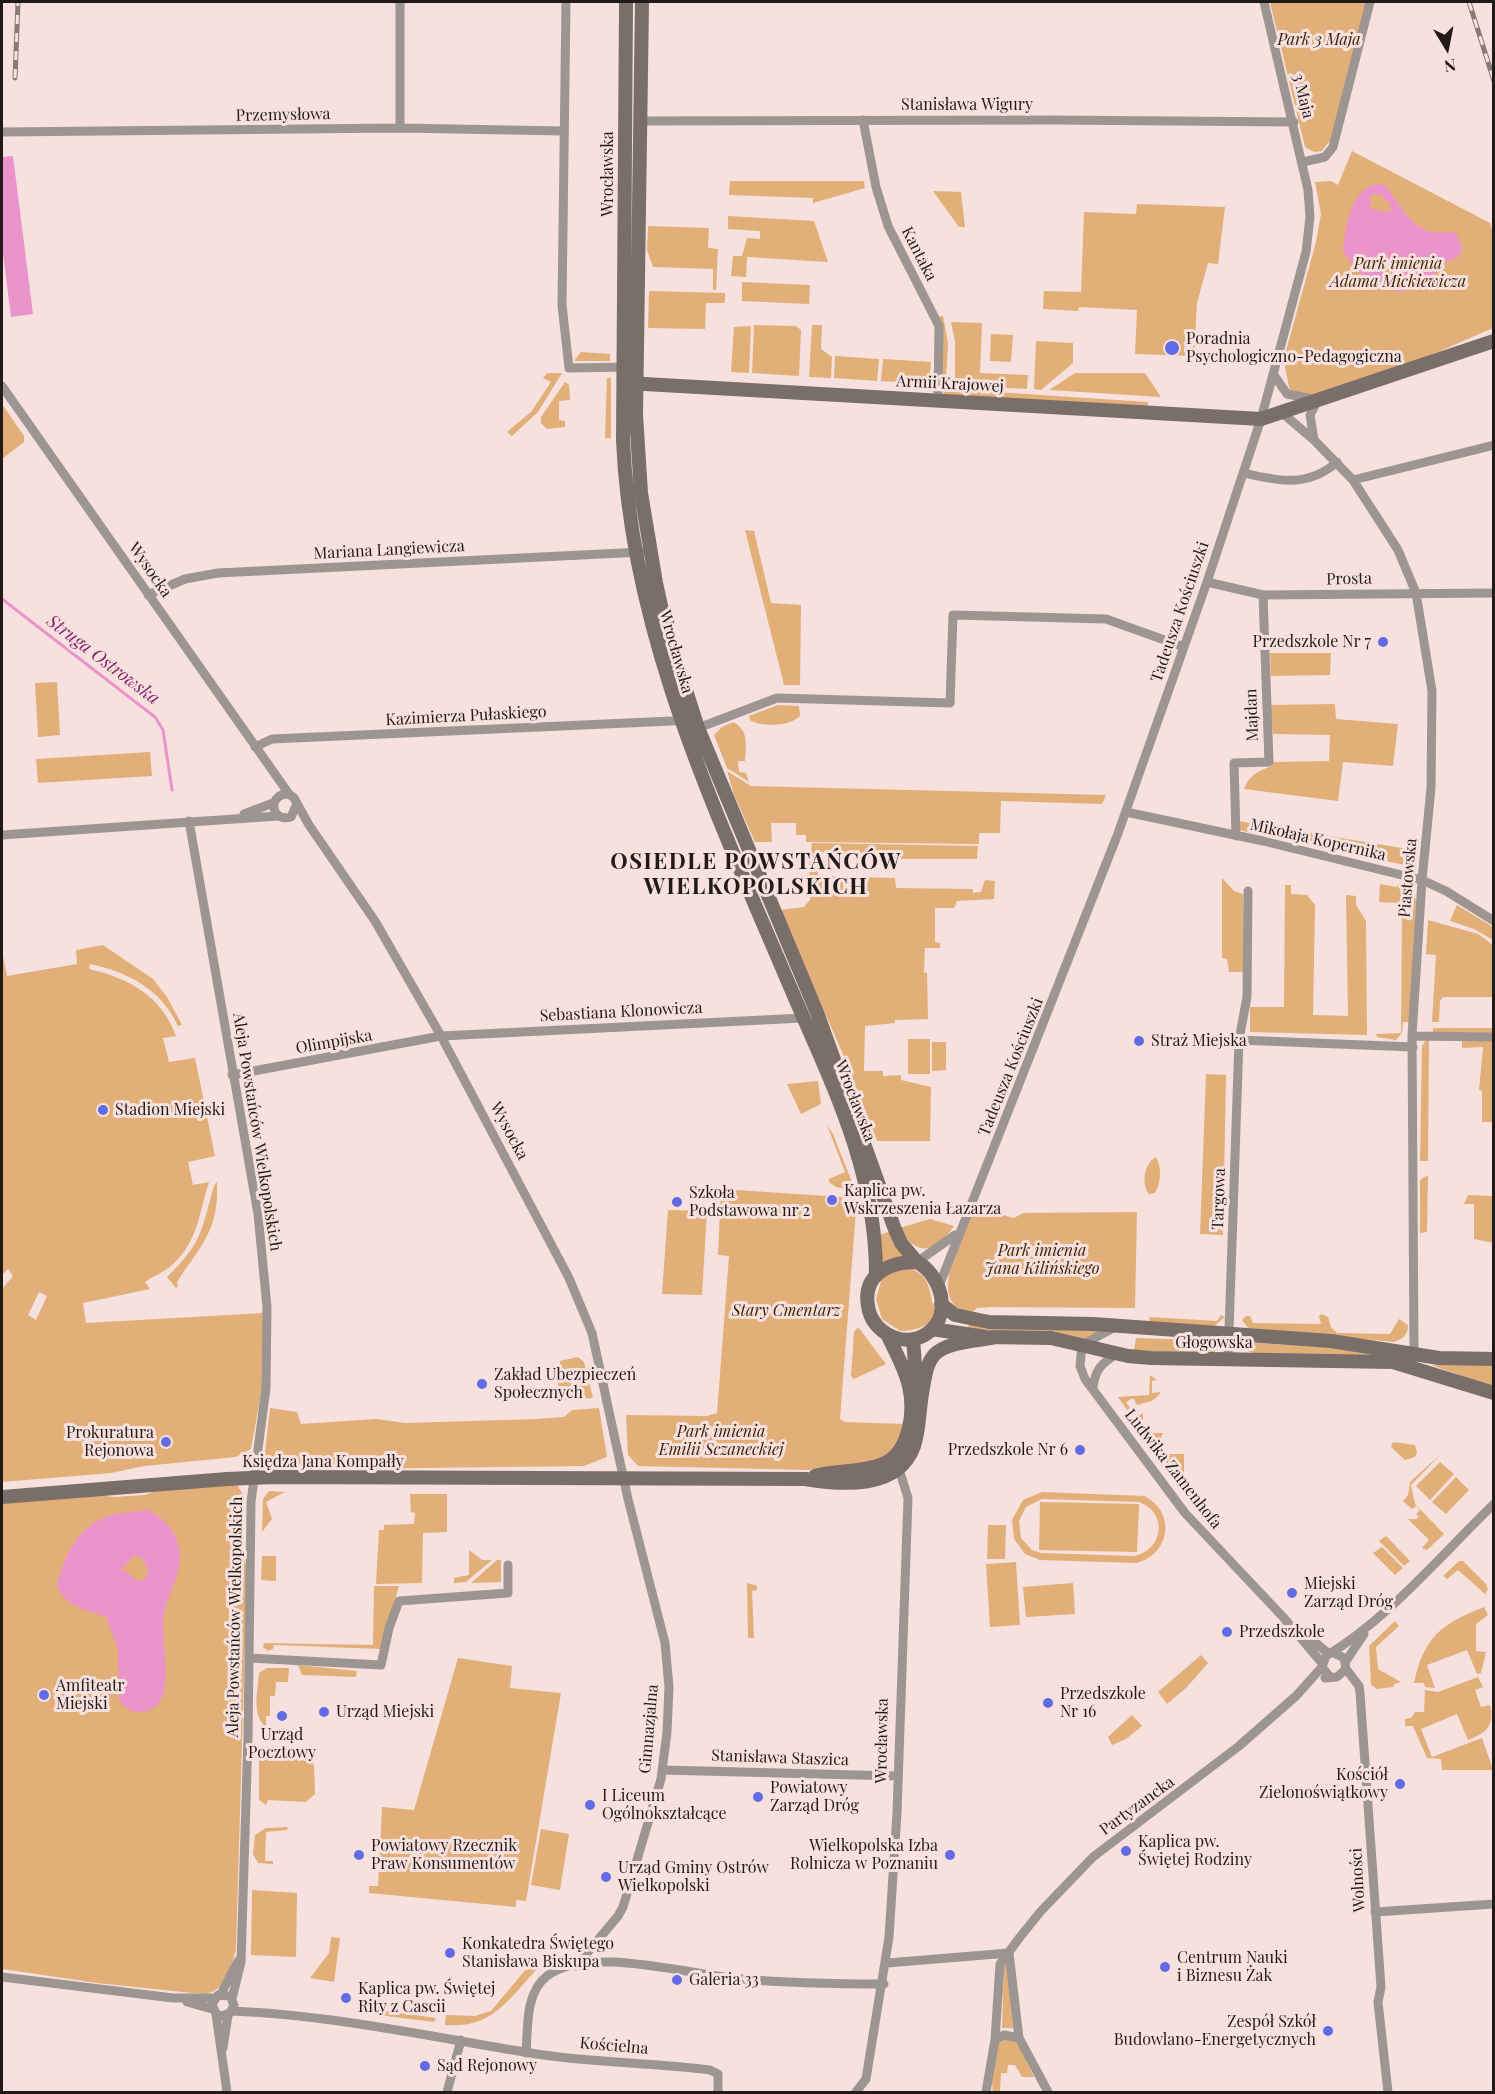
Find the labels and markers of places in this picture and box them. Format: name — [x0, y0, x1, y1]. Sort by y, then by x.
place label: Poradnia Psychologiczno-Pedagogiczna — [1186, 329, 1402, 367]
marker: Poradnia Psychologiczno-Pedagogiczna — [1163, 339, 1181, 357]
place label: Przedszkole Nr 7 — [1253, 632, 1371, 652]
marker: Przedszkole Nr 7 — [1376, 635, 1390, 649]
place label: Straż Miejska — [1151, 1031, 1247, 1051]
marker: Straż Miejska — [1132, 1034, 1146, 1048]
place label: Stadion Miejski — [115, 1100, 225, 1120]
marker: Stadion Miejski — [96, 1103, 110, 1117]
place label: Kaplica pw. Wskrzeszenia Łazarza — [844, 1181, 1001, 1219]
place label: Szkoła Podstawowa nr 2 — [689, 1183, 810, 1221]
marker: Kaplica pw. Wskrzeszenia Łazarza — [825, 1193, 839, 1207]
marker: Szkoła Podstawowa nr 2 — [670, 1195, 684, 1209]
place label: Zakład Ubezpieczeń Społecznych — [494, 1365, 636, 1403]
marker: Zakład Ubezpieczeń Społecznych — [475, 1377, 489, 1391]
place label: Prokuratura Rejonowa — [66, 1423, 154, 1461]
marker: Prokuratura Rejonowa — [159, 1435, 173, 1449]
place label: Przedszkole Nr 6 — [948, 1440, 1068, 1460]
marker: Przedszkole Nr 6 — [1073, 1443, 1087, 1457]
place label: Miejski Zarząd Dróg — [1304, 1574, 1393, 1612]
marker: Miejski Zarząd Dróg — [1285, 1586, 1299, 1600]
place label: Przedszkole — [1239, 1622, 1325, 1642]
marker: Przedszkole — [1220, 1625, 1234, 1639]
place label: Amfiteatr Miejski — [56, 1676, 125, 1714]
place label: Przedszkole Nr 16 — [1060, 1684, 1146, 1722]
marker: Amfiteatr Miejski — [37, 1688, 51, 1702]
marker: Przedszkole Nr 16 — [1041, 1696, 1055, 1710]
place label: Urząd Miejski — [336, 1702, 434, 1722]
marker: Urząd Miejski — [317, 1705, 331, 1719]
marker: Urząd Pocztowy — [275, 1709, 289, 1723]
place label: Urząd Pocztowy — [248, 1725, 316, 1763]
place label: Kościół Zielonoświątkowy — [1259, 1765, 1388, 1803]
marker: Kościół Zielonoświątkowy — [1393, 1777, 1407, 1791]
place label: Powiatowy Zarząd Dróg — [770, 1778, 859, 1816]
place label: I Liceum Ogólnokształcące — [602, 1786, 727, 1824]
marker: Powiatowy Zarząd Dróg — [751, 1790, 765, 1804]
marker: I Liceum Ogólnokształcące — [583, 1798, 597, 1812]
place label: Kaplica pw. Świętej Rodziny — [1138, 1832, 1252, 1870]
place label: Powiatowy Rzecznik Praw Konsumentów — [371, 1836, 517, 1874]
place label: Wielkopolska Izba Rolnicza w Poznaniu — [790, 1836, 938, 1874]
marker: Kaplica pw. Świętej Rodziny — [1119, 1844, 1133, 1858]
marker: Powiatowy Rzecznik Praw Konsumentów — [352, 1848, 366, 1862]
marker: Wielkopolska Izba Rolnicza w Poznaniu — [943, 1848, 957, 1862]
place label: Urząd Gminy Ostrów Wielkopolski — [618, 1858, 769, 1896]
marker: Urząd Gminy Ostrów Wielkopolski — [599, 1870, 613, 1884]
place label: Konkatedra Świętego Stanisława Biskupa — [462, 1934, 614, 1972]
marker: Konkatedra Świętego Stanisława Biskupa — [443, 1946, 457, 1960]
place label: Centrum Nauki i Biznesu Żak — [1177, 1948, 1288, 1986]
marker: Centrum Nauki i Biznesu Żak — [1158, 1960, 1172, 1974]
place label: Galeria 33 — [689, 1970, 759, 1990]
marker: Galeria 33 — [670, 1973, 684, 1987]
place label: Kaplica pw. Świętej Rity z Cascii — [358, 1979, 495, 2017]
marker: Kaplica pw. Świętej Rity z Cascii — [339, 1991, 353, 2005]
place label: Zespół Szkół Budowlano-Energetycznych — [1114, 2012, 1316, 2050]
marker: Zespół Szkół Budowlano-Energetycznych — [1321, 2024, 1335, 2038]
place label: Sąd Rejonowy — [437, 2056, 537, 2076]
marker: Sąd Rejonowy — [418, 2059, 432, 2073]

